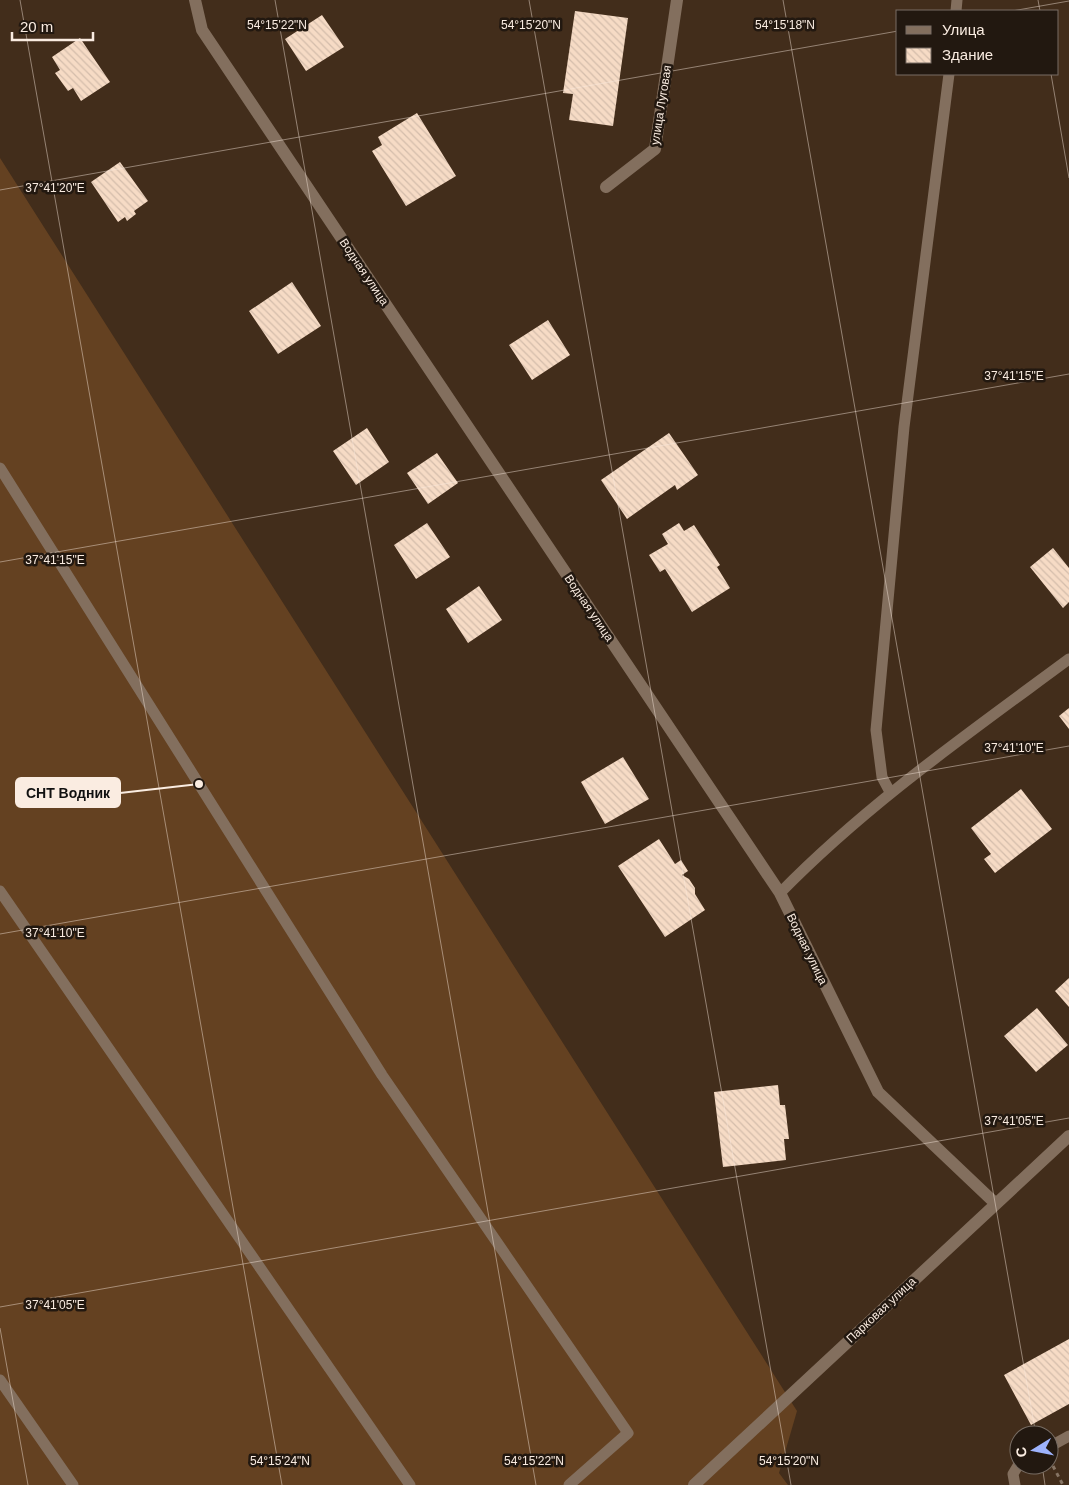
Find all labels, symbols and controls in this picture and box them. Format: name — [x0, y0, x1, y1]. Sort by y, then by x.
scale bar — [12, 10, 94, 42]
legend — [896, 10, 1059, 75]
text: 20 m — [20, 18, 53, 35]
text: 54°15'22"N — [247, 18, 307, 32]
text: 54°15'20"N — [501, 18, 561, 32]
text: 54°15'18"N — [755, 18, 815, 32]
text: Улица — [942, 21, 985, 38]
text: Здание — [942, 46, 993, 63]
street label: улица Луговая — [648, 64, 674, 146]
text: 37°41'20"E — [25, 181, 85, 195]
street label: Водная улица — [337, 236, 392, 308]
text: 37°41'15"E — [984, 369, 1044, 383]
text: 37°41'15"E — [25, 553, 85, 567]
street label: Водная улица — [562, 572, 617, 644]
text: 37°41'10"E — [984, 741, 1044, 755]
callout: СНТ Водник — [16, 778, 120, 807]
text: СНТ Водник — [26, 785, 111, 801]
street label: Водная улица — [784, 911, 830, 987]
text: 37°41'10"E — [25, 926, 85, 940]
text: 37°41'05"E — [984, 1114, 1044, 1128]
street label: Парковая улица — [843, 1274, 919, 1346]
text: 37°41'05"E — [25, 1298, 85, 1312]
north arrow — [1009, 1425, 1059, 1475]
text: С — [1012, 1446, 1030, 1459]
text: 54°15'24"N — [250, 1454, 310, 1468]
text: 54°15'22"N — [504, 1454, 564, 1468]
text: 54°15'20"N — [759, 1454, 819, 1468]

